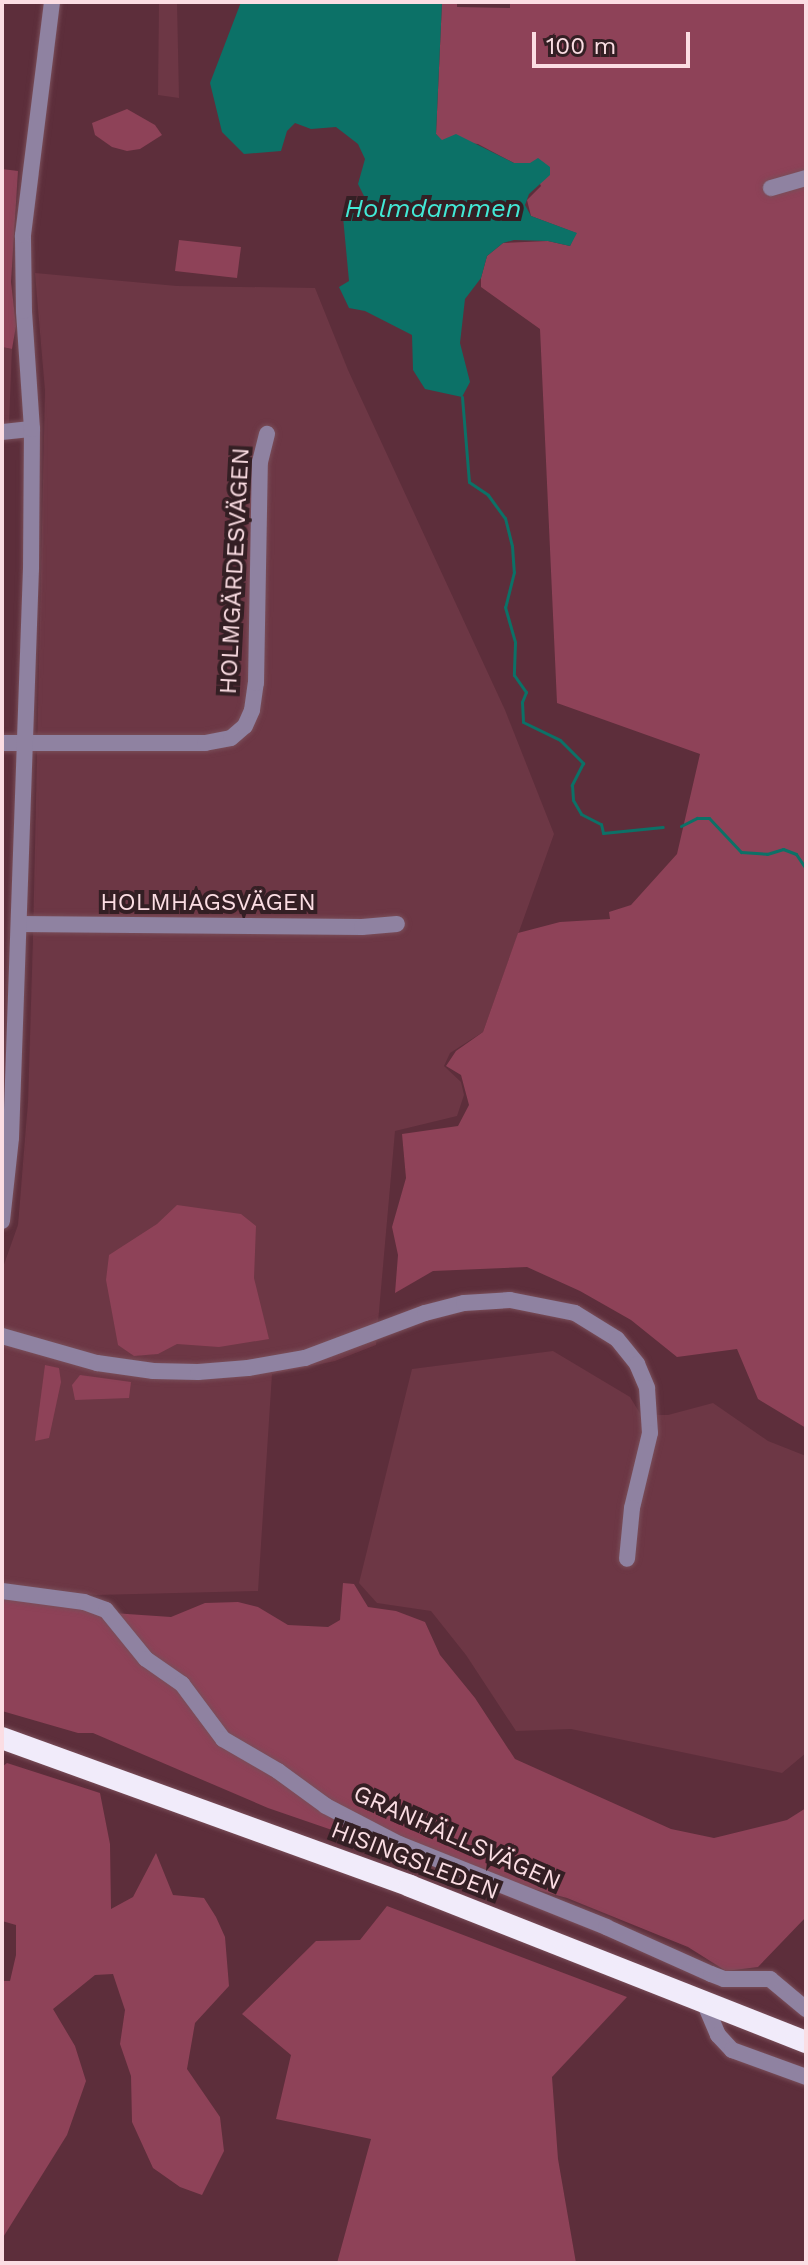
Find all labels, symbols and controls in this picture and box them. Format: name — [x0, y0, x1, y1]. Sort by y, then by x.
scale bar — [536, 16, 694, 66]
text: 100 m — [546, 32, 616, 60]
water label: Holmdammen — [345, 193, 521, 225]
street label: HOLMGÄRDESVÄGEN — [214, 447, 256, 695]
street label: HOLMHAGSVÄGEN — [100, 889, 316, 917]
street label: GRANHÄLLSVÄGEN — [349, 1779, 565, 1897]
street label: HISINGSLEDEN — [327, 1816, 503, 1906]

